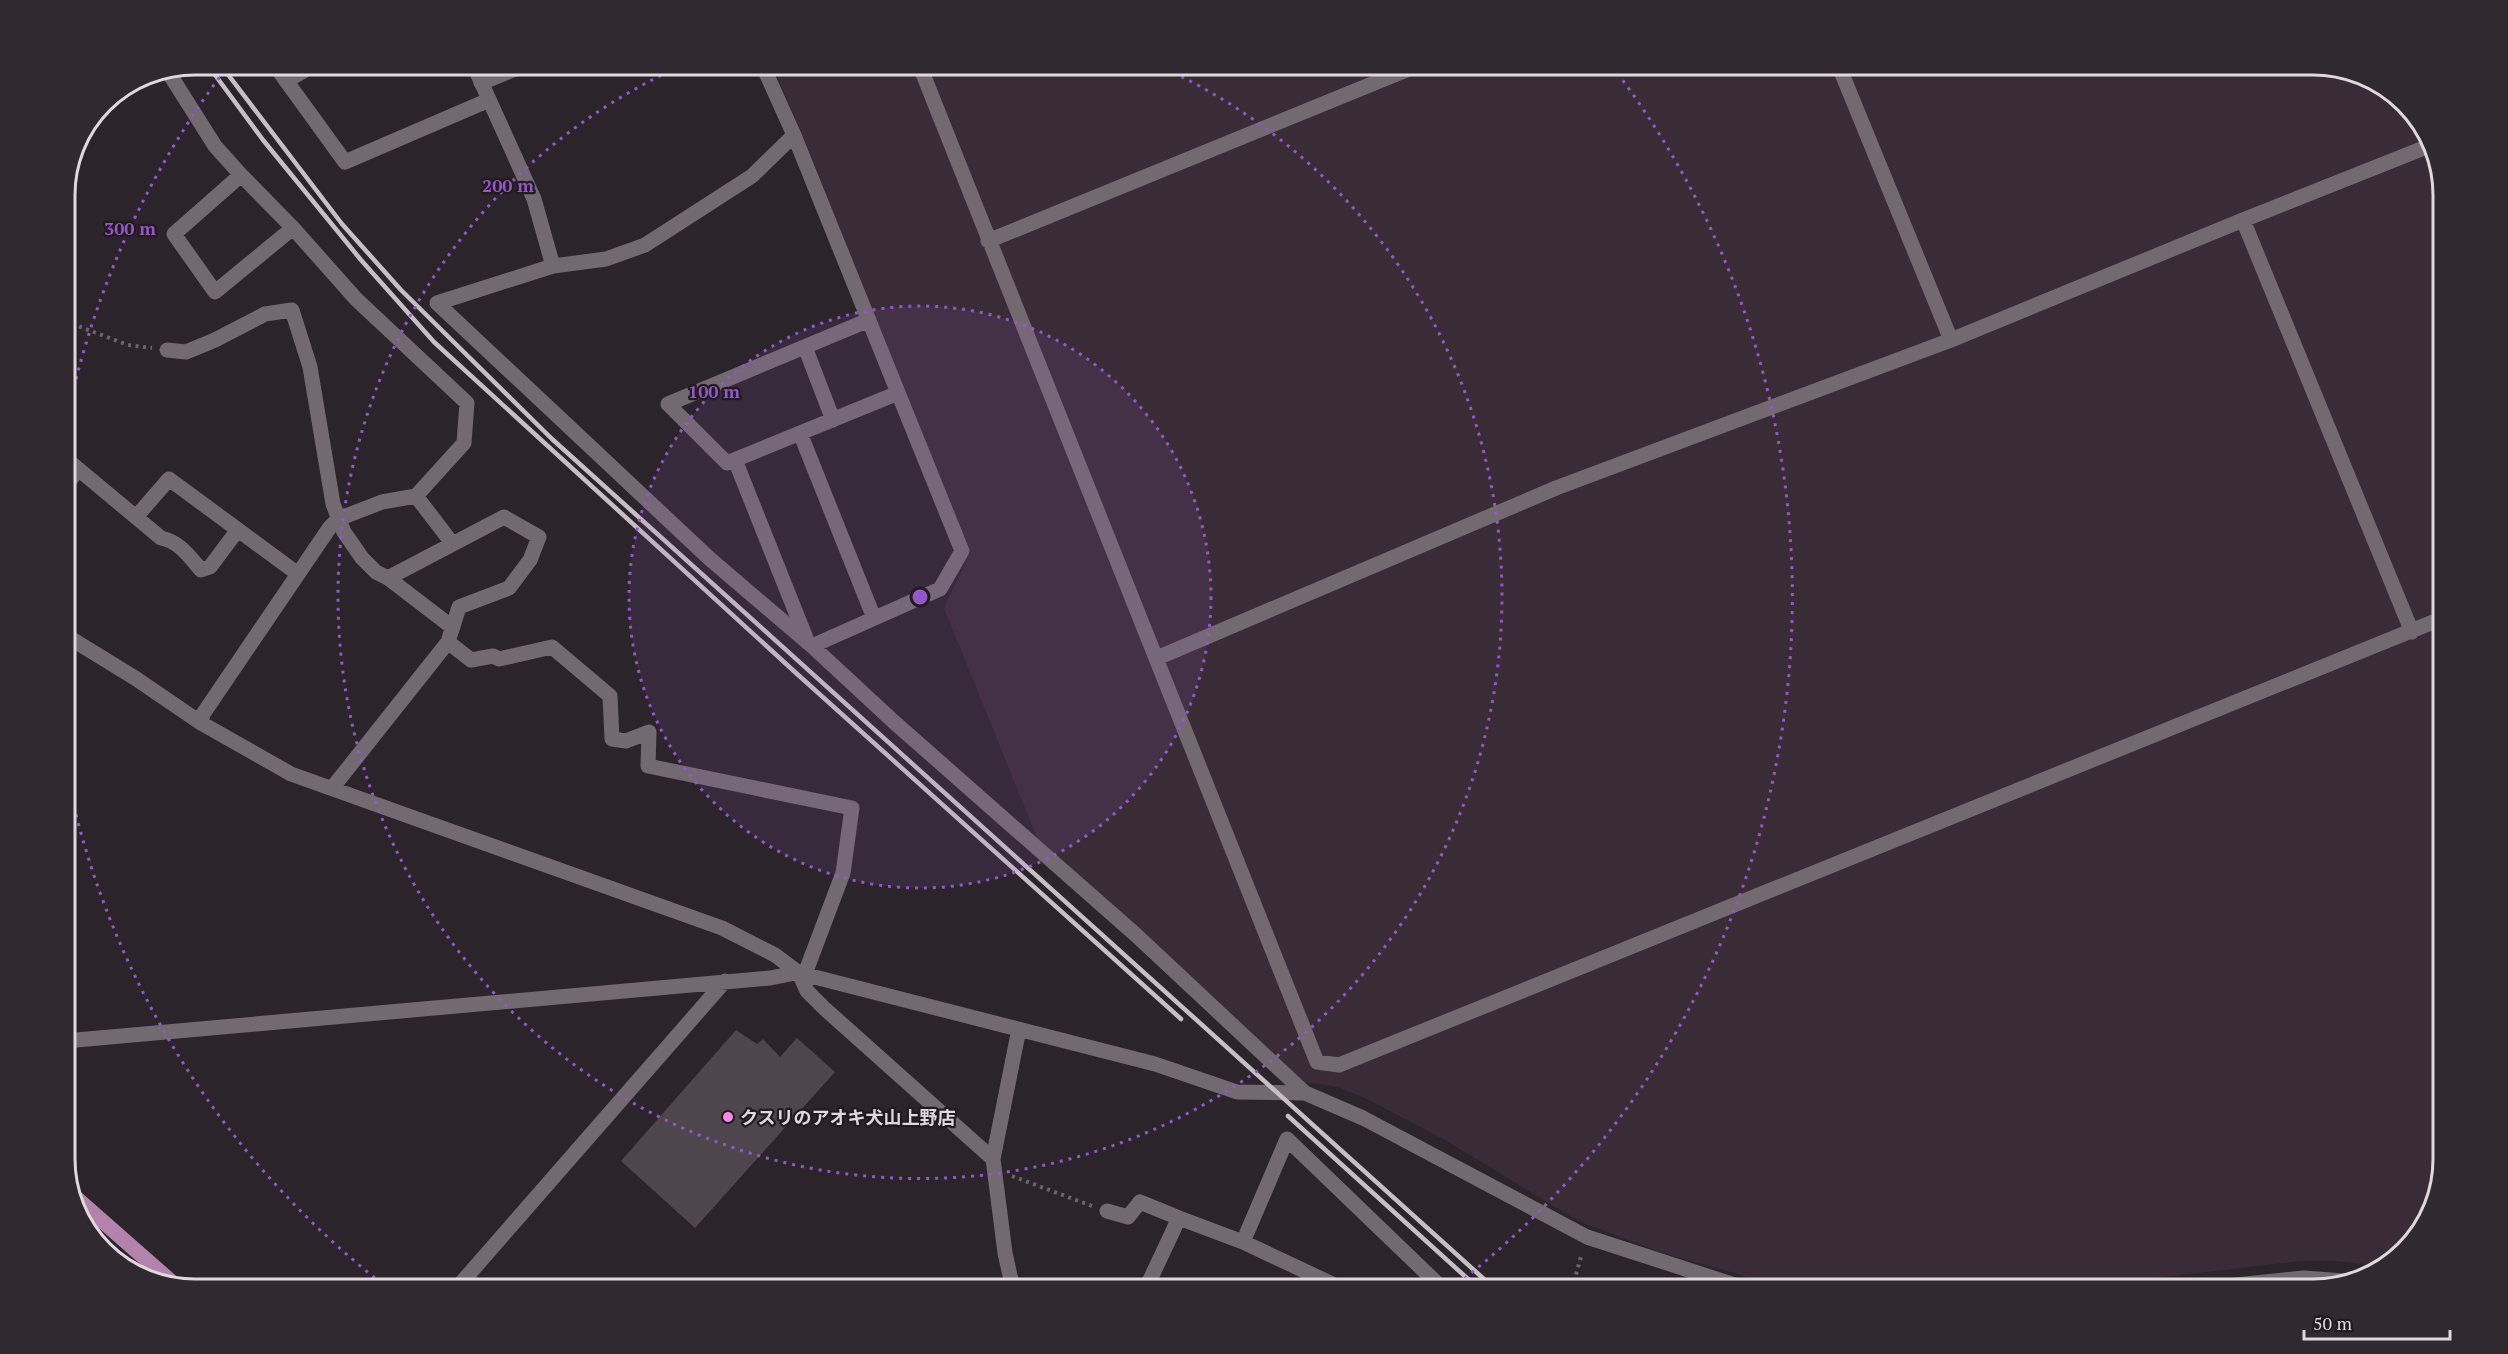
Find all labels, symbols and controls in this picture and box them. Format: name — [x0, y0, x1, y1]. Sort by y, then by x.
text: 200 m — [482, 173, 534, 197]
text: 300 m — [104, 216, 156, 240]
text: 100 m — [688, 379, 740, 403]
centre of rings — [910, 587, 930, 607]
place label: クスリのアオキ犬山上野店 — [740, 1105, 955, 1129]
marker: クスリのアオキ犬山上野店 — [721, 1110, 735, 1124]
scale bar — [2304, 1303, 2450, 1341]
text: 50 m — [2313, 1311, 2353, 1335]

